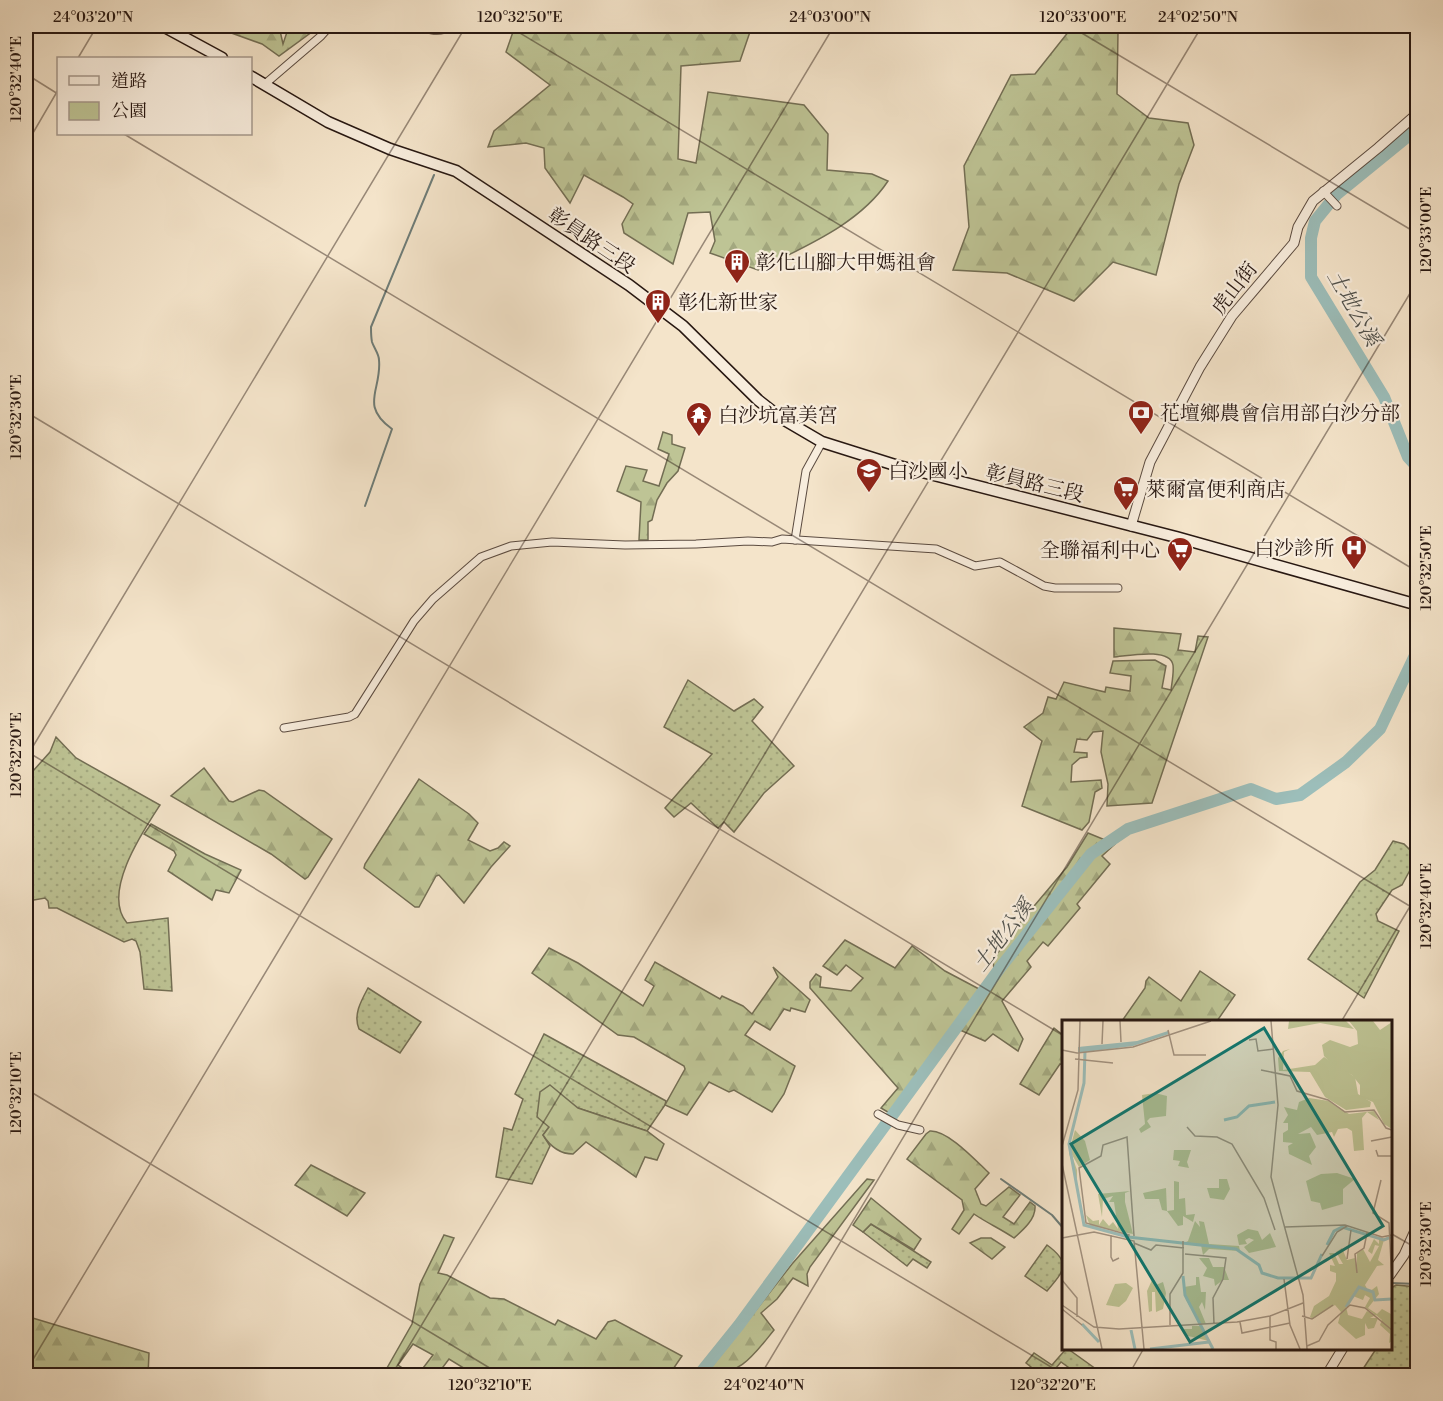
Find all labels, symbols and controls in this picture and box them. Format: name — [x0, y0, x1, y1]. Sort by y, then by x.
text: 24°03'20"N — [53, 8, 133, 27]
text: 120°32'50"E — [477, 8, 563, 27]
text: 24°03'00"N — [789, 8, 871, 27]
text: 120°33'00"E — [1040, 8, 1126, 27]
text: 24°02'50"N — [1158, 8, 1238, 27]
text: 120°32'40"E — [7, 36, 26, 122]
legend — [57, 57, 252, 135]
text: 道路 — [111, 70, 147, 93]
text: 公園 — [111, 100, 147, 123]
text: 120°33'00"E — [1417, 187, 1436, 273]
street label: 彰員路三段 — [543, 203, 640, 280]
building icon: 彰化山腳大甲媽祖會 — [722, 247, 752, 285]
place label: 彰化山腳大甲媽祖會 — [756, 251, 936, 276]
street label: 虎山街 — [1207, 258, 1264, 320]
water label: 土地公溪 — [1321, 266, 1386, 353]
building icon: 彰化新世家 — [643, 287, 673, 325]
place label: 彰化新世家 — [678, 291, 778, 316]
text: 120°32'30"E — [7, 374, 26, 460]
bank icon: 花壇鄉農會信用部白沙分部 — [1126, 398, 1156, 436]
temple icon: 白沙坑富美宮 — [684, 400, 714, 438]
place label: 花壇鄉農會信用部白沙分部 — [1160, 402, 1400, 427]
place label: 白沙坑富美宮 — [718, 404, 838, 429]
school or university icon: 白沙國小 — [854, 456, 884, 494]
place label: 白沙國小 — [888, 460, 968, 485]
street label: 彰員路三段 — [983, 460, 1086, 509]
supermarket icon: 萊爾富便利商店 — [1111, 474, 1141, 512]
place label: 萊爾富便利商店 — [1146, 478, 1286, 503]
text: 120°32'50"E — [1417, 525, 1436, 611]
hospital icon: 白沙診所 — [1339, 533, 1369, 571]
supermarket icon: 全聯福利中心 — [1165, 535, 1195, 573]
place label: 白沙診所 — [1254, 537, 1334, 562]
place label: 全聯福利中心 — [1040, 539, 1160, 564]
text: 120°32'20"E — [7, 712, 26, 798]
text: 120°32'40"E — [1417, 863, 1436, 949]
water label: 土地公溪 — [968, 893, 1041, 977]
inset map — [1062, 1020, 1392, 1350]
text: 120°32'10"E — [7, 1051, 26, 1135]
text: 120°32'30"E — [1417, 1201, 1436, 1287]
text: 120°32'10"E — [448, 1376, 532, 1395]
text: 24°02'40"N — [724, 1376, 804, 1395]
text: 120°32'20"E — [1010, 1376, 1096, 1395]

